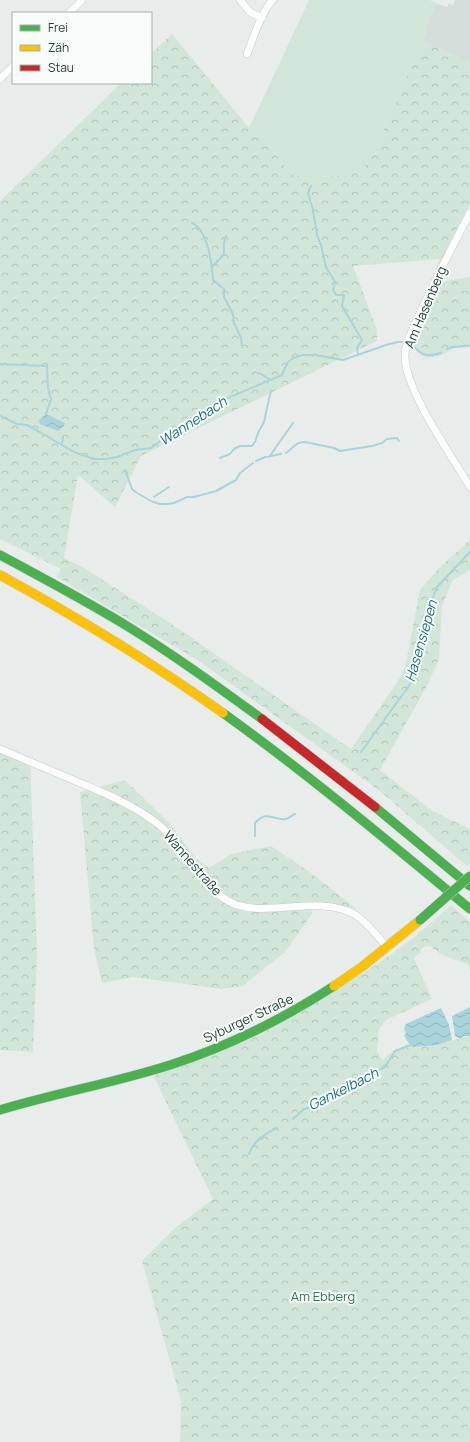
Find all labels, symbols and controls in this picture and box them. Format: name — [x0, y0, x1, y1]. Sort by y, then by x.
legend — [12, 12, 152, 84]
text: Frei — [48, 19, 68, 36]
text: Zäh — [48, 39, 69, 56]
text: Stau — [48, 59, 74, 76]
street label: Am Hasenberg — [400, 263, 450, 351]
water label: Wannebach — [155, 391, 231, 450]
water label: Hasensiepen — [400, 597, 441, 684]
street label: Wannestraße — [160, 827, 227, 900]
street label: Syburger Straße — [200, 989, 296, 1047]
water label: Gankelbach — [304, 1062, 382, 1114]
park label: Am Ebberg — [291, 1287, 355, 1305]

